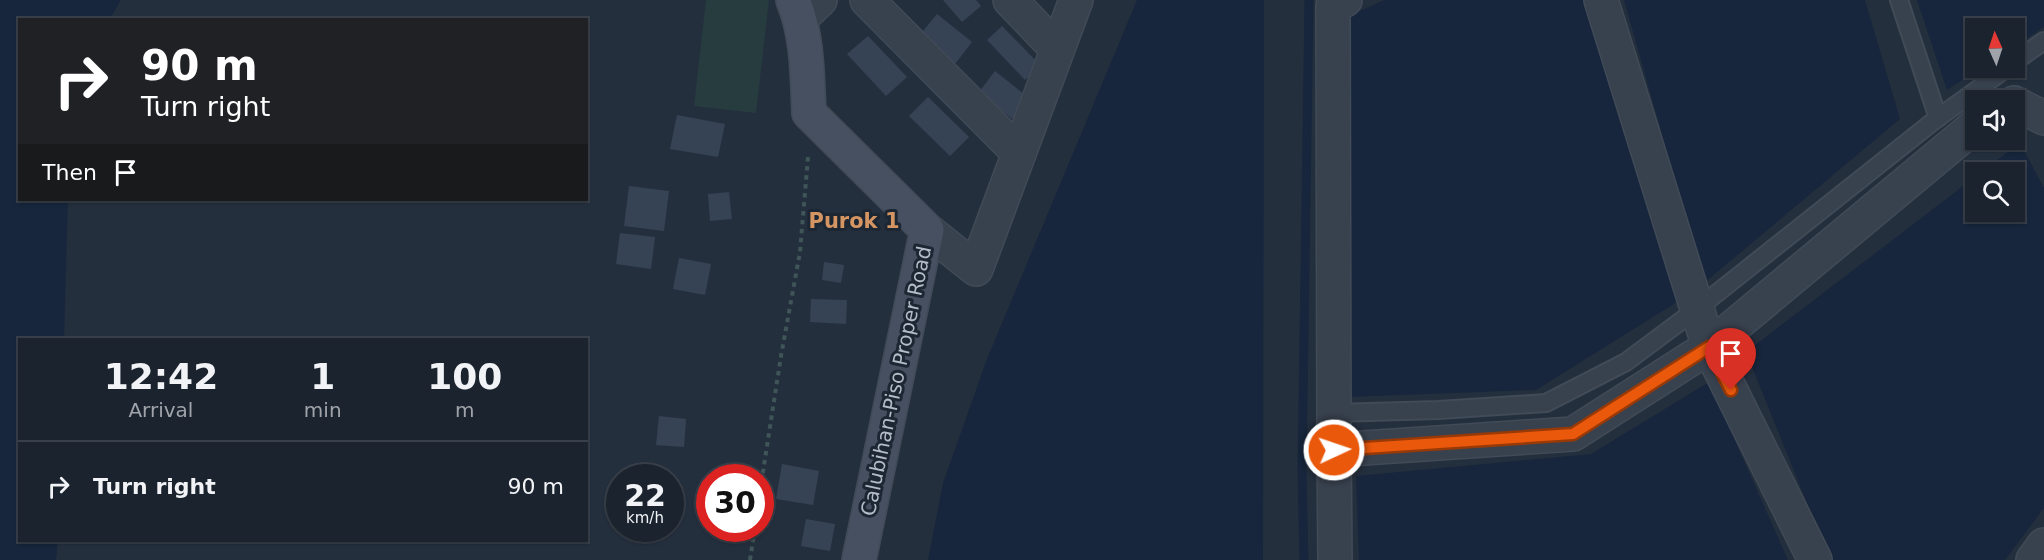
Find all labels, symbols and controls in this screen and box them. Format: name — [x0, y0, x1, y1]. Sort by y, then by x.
north arrow — [1965, 18, 2025, 78]
map controls — [1965, 18, 2025, 222]
text: 90 m — [141, 41, 258, 90]
icon: right — [42, 42, 120, 120]
button: sound — [1965, 90, 2025, 150]
text: Turn right — [141, 91, 270, 122]
icon: arrive — [109, 156, 142, 189]
text: Then — [42, 160, 97, 185]
button: search — [1965, 162, 2025, 222]
district label: Purok 1 — [808, 209, 900, 233]
street label: Calubihan-Piso Proper Road — [856, 244, 936, 518]
pin — [1705, 328, 1756, 390]
icon: arrive — [1714, 337, 1747, 370]
text: 12:42 — [104, 356, 218, 397]
text: 1 — [310, 356, 335, 397]
text: 100 — [427, 356, 502, 397]
text: Arrival — [128, 398, 193, 422]
text: min — [304, 398, 342, 422]
text: m — [455, 398, 475, 422]
position arrow — [1302, 418, 1366, 482]
speed limit sign: 30 — [696, 464, 774, 542]
icon: right — [42, 470, 75, 503]
text: Turn right — [93, 474, 216, 499]
text: 90 m — [508, 474, 564, 499]
text: 22 — [624, 478, 666, 513]
text: km/h — [626, 509, 664, 527]

